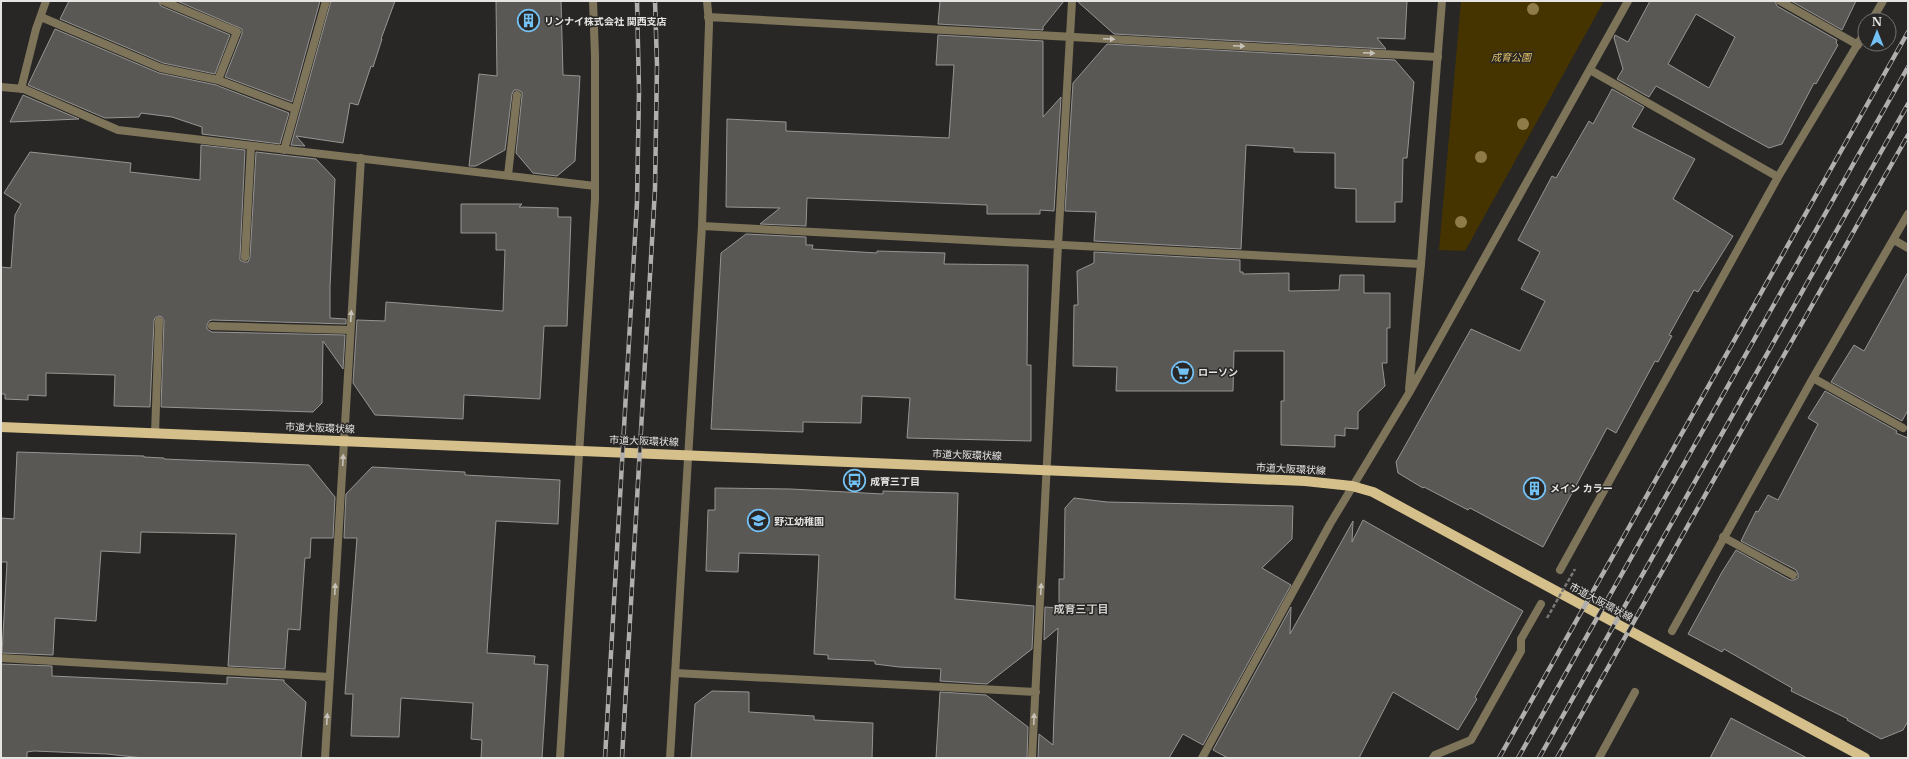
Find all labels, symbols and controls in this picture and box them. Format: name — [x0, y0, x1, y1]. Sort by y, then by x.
building icon: リンナイ株式会社 関西支店 — [516, 8, 542, 34]
north arrow — [1857, 12, 1897, 52]
place label: リンナイ株式会社 関西支店 — [544, 15, 667, 28]
text: N — [1872, 15, 1883, 29]
one-way arrow — [1103, 36, 1115, 43]
one-way arrow — [1233, 43, 1245, 50]
one-way arrow — [1363, 50, 1375, 57]
park label: 成育公園 — [1491, 51, 1533, 64]
one-way arrow — [348, 310, 355, 322]
supermarket icon: ローソン — [1170, 359, 1196, 385]
place label: ローソン — [1198, 366, 1238, 379]
street label: 市道大阪環状線 — [285, 420, 355, 436]
street label: 市道大阪環状線 — [609, 433, 679, 449]
street label: 市道大阪環状線 — [932, 447, 1002, 463]
one-way arrow — [339, 454, 346, 466]
street label: 市道大阪環状線 — [1256, 461, 1326, 477]
bus stop icon: 成育三丁目 — [841, 468, 867, 494]
place label: 成育三丁目 — [870, 475, 920, 488]
building icon: メイン カラー — [1521, 475, 1547, 501]
place label: メイン カラー — [1550, 482, 1613, 495]
school or university icon: 野江幼稚園 — [746, 508, 772, 534]
place label: 野江幼稚園 — [774, 515, 824, 528]
street label: 市道大阪環状線 — [1567, 580, 1635, 624]
one-way arrow — [332, 582, 338, 595]
one-way arrow — [1038, 583, 1045, 595]
district label: 成育三丁目 — [1054, 602, 1109, 616]
one-way arrow — [324, 713, 331, 725]
one-way arrow — [1031, 713, 1038, 725]

